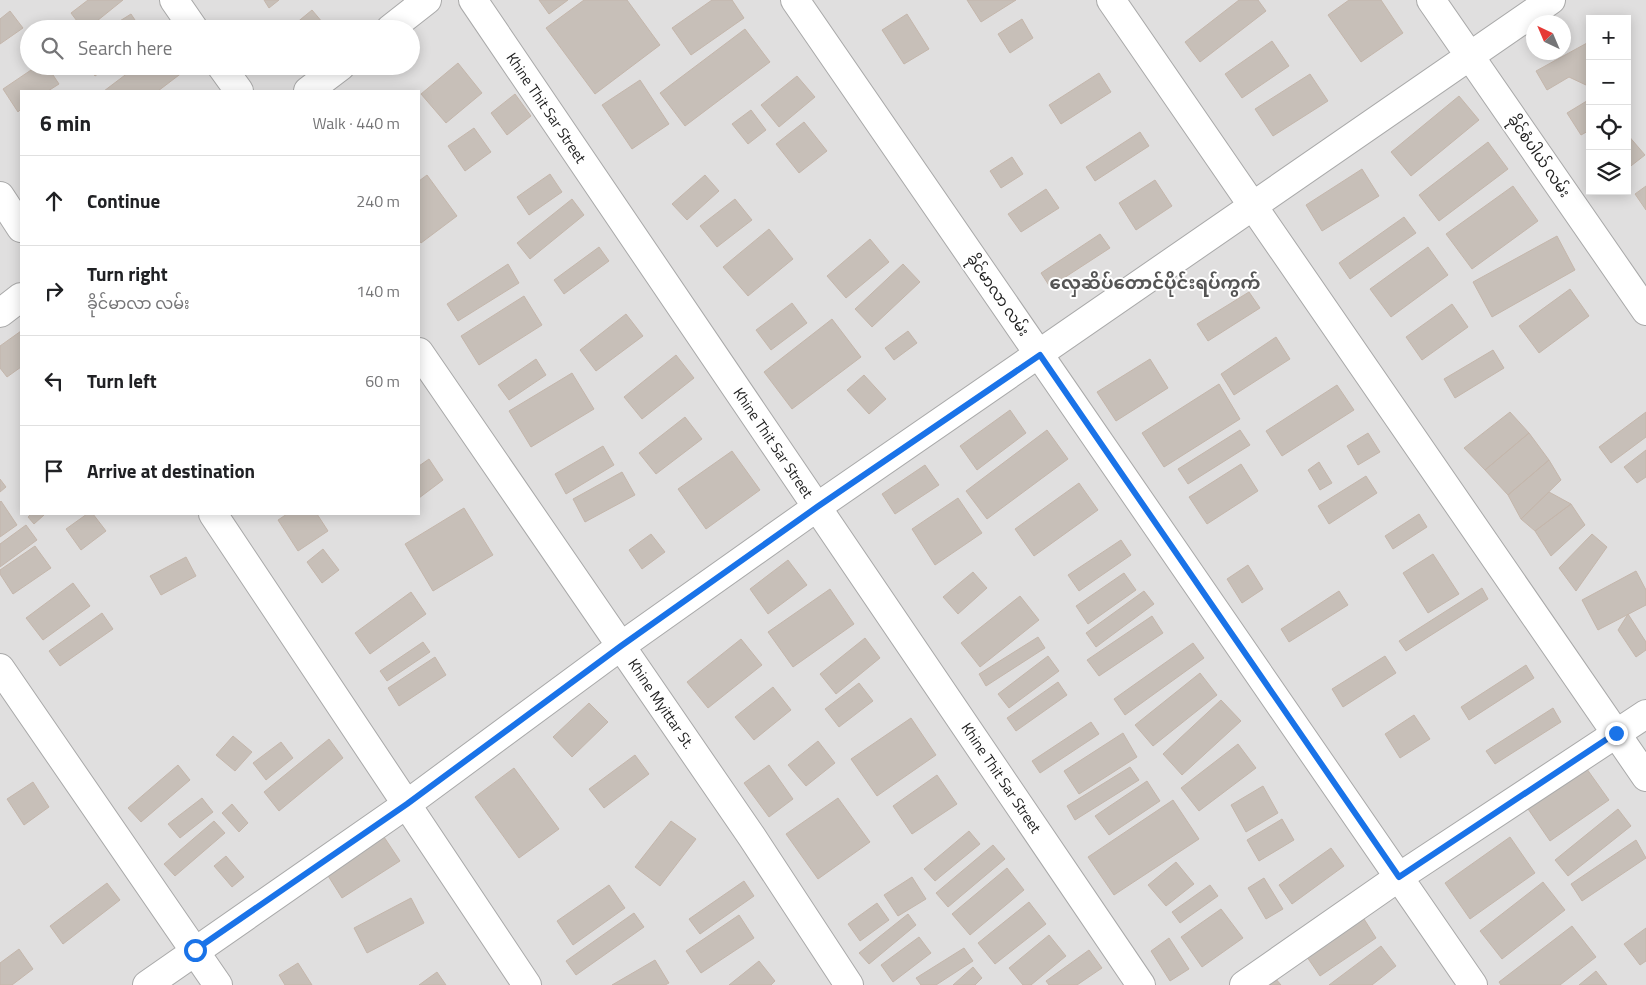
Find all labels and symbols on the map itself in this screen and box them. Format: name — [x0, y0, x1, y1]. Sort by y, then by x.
north arrow — [1526, 15, 1571, 60]
street label: Khine Thit Sar Street — [501, 48, 593, 168]
street label: ခိုင်စံပါယ် လမ်း — [1501, 110, 1577, 202]
street label: ခိုင်မာလာ လမ်း — [961, 249, 1035, 341]
district label: လှေဆိပ်တောင်ပိုင်းရပ်ကွက် — [1050, 269, 1260, 297]
street label: Khine Thit Sar Street — [728, 383, 820, 503]
street label: Khine Myittar St. — [623, 654, 700, 754]
street label: Khine Thit Sar Street — [956, 718, 1048, 838]
route end — [1605, 722, 1628, 745]
route start — [184, 939, 207, 962]

